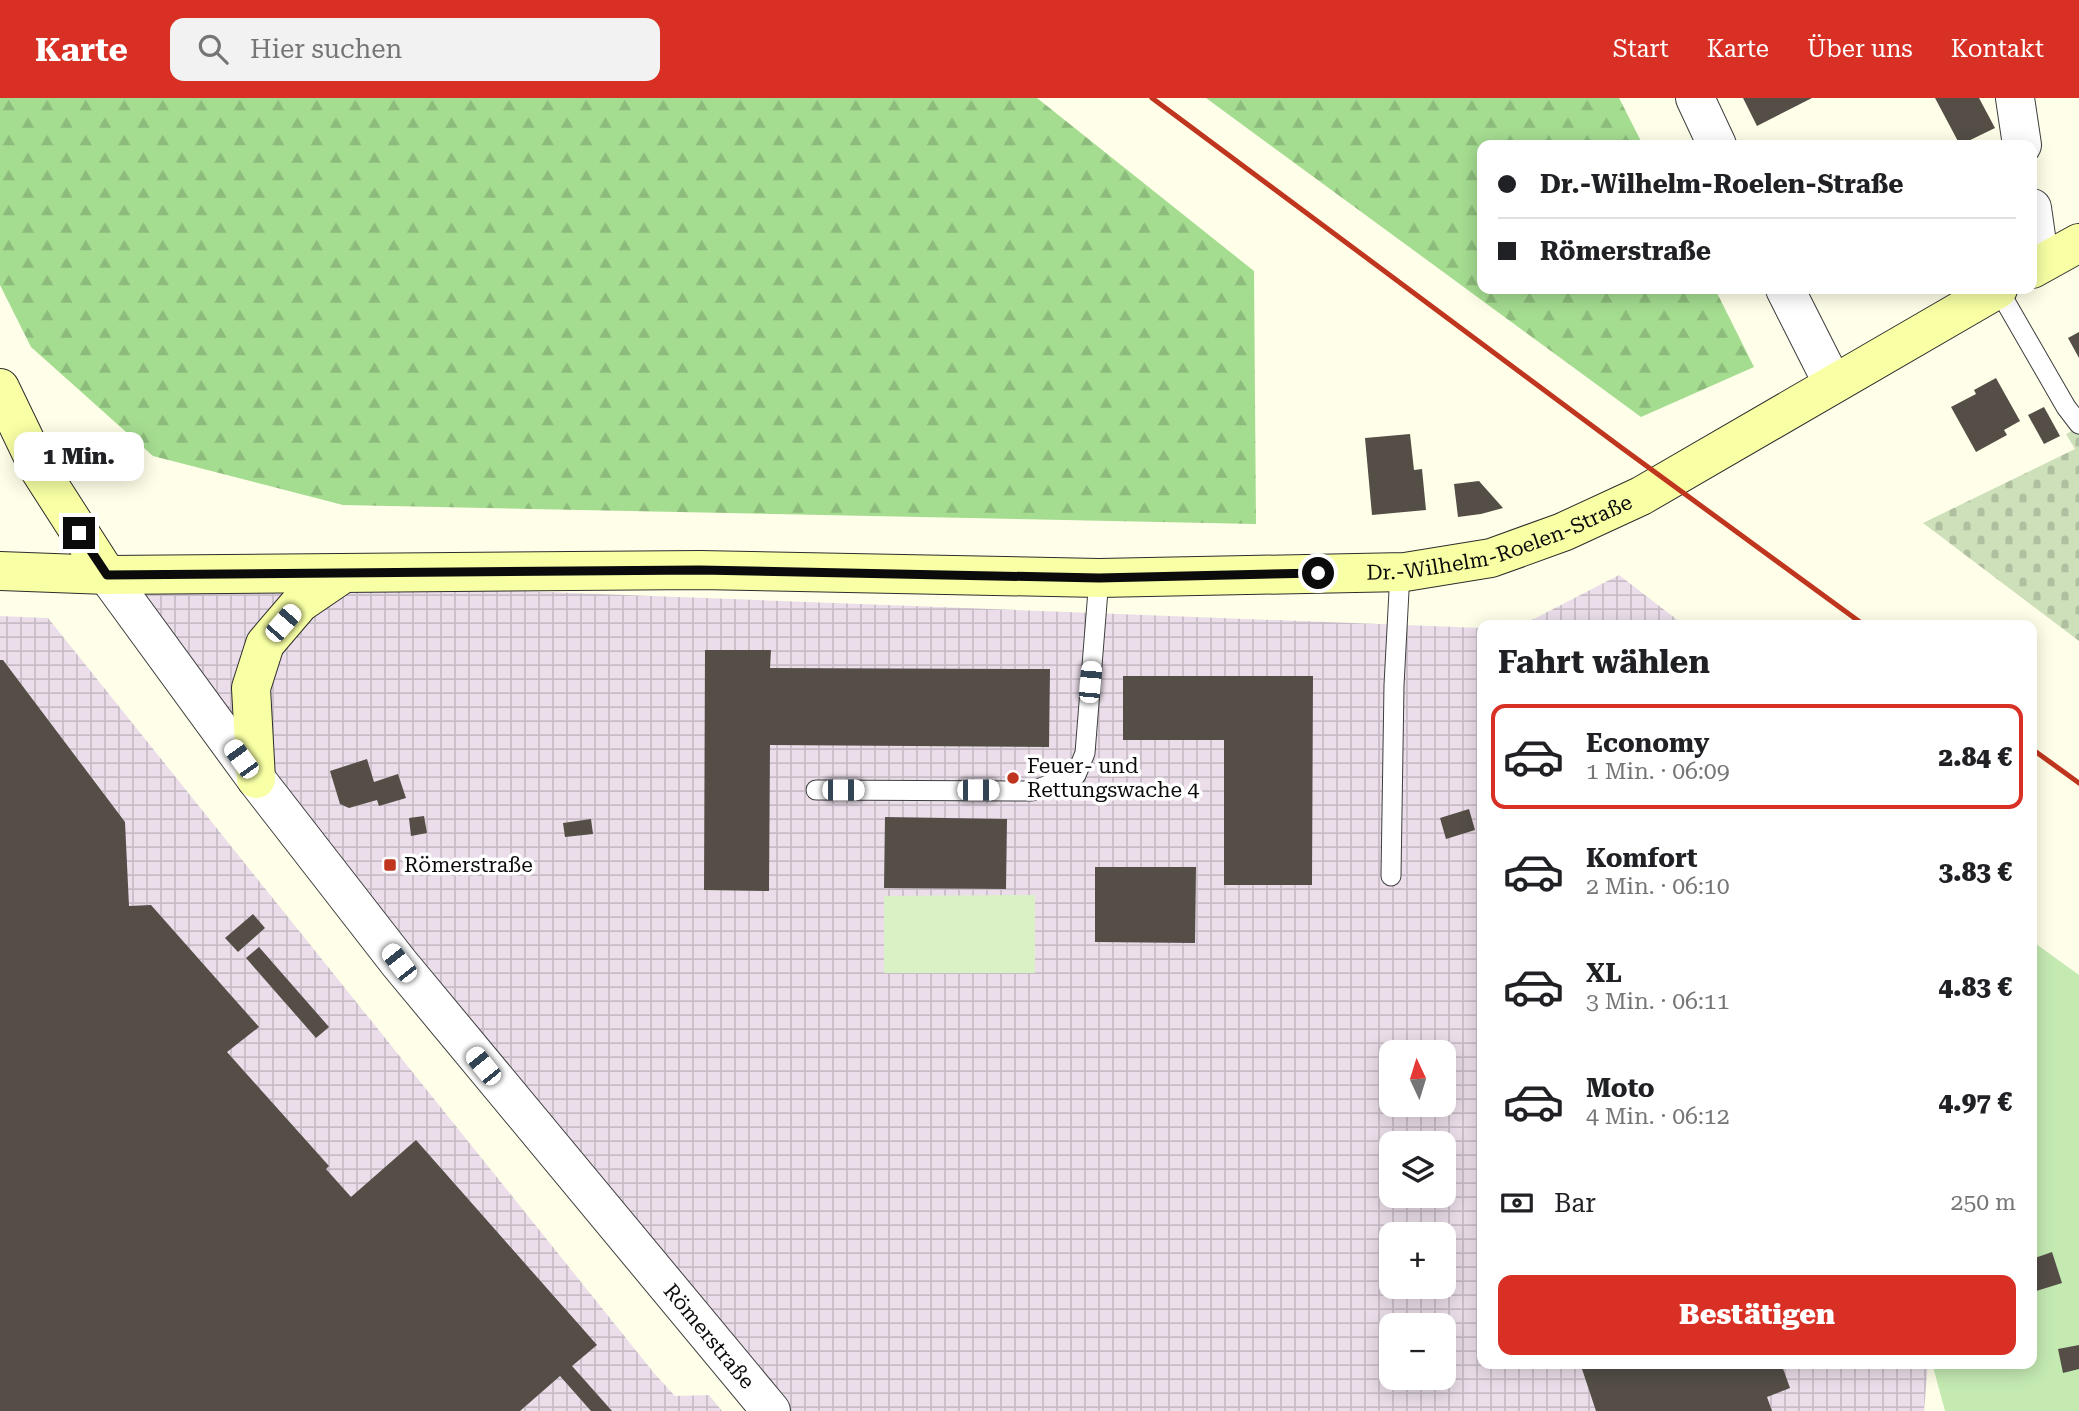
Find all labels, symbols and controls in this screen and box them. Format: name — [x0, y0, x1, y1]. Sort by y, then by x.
search box — [170, 18, 660, 81]
text: Karte — [35, 30, 128, 69]
icon: search — [194, 30, 232, 68]
text: Hier suchen — [250, 34, 402, 64]
text: Start — [1613, 35, 1669, 63]
text: Karte — [1707, 35, 1769, 63]
text: Über uns — [1807, 35, 1913, 63]
text: Kontakt — [1951, 35, 2044, 63]
text: Dr.-Wilhelm-Roelen-Straße — [1540, 169, 1904, 199]
text: Römerstraße — [1540, 236, 1711, 266]
callout: 1 Min. — [14, 432, 144, 480]
text: 1 Min. — [43, 443, 115, 470]
street label: Dr.-Wilhelm-Roelen-Straße — [1366, 490, 1636, 585]
route end — [63, 517, 95, 549]
route start — [1302, 557, 1334, 589]
car — [262, 600, 305, 646]
text: Fahrt wählen — [1498, 643, 1710, 681]
car — [1078, 660, 1103, 704]
icon: car — [1502, 725, 1565, 788]
text: Economy — [1586, 728, 1709, 758]
car — [221, 736, 262, 782]
text: 2.84 € — [1939, 742, 2012, 772]
place label: Feuer- und Rettungswache 4 — [1027, 754, 1199, 802]
text: 1 Min. · 06:09 — [1586, 758, 1730, 785]
marker: Feuer- und Rettungswache 4 — [1005, 770, 1021, 786]
car — [823, 780, 865, 801]
car — [958, 780, 1000, 801]
icon: car — [1502, 840, 1565, 903]
text: Komfort — [1586, 843, 1698, 873]
place label: Römerstraße — [404, 853, 533, 877]
marker: Römerstraße — [382, 857, 398, 873]
text: 3.83 € — [1939, 857, 2012, 887]
text: 2 Min. · 06:10 — [1586, 873, 1730, 900]
car — [378, 940, 421, 986]
icon: car — [1502, 955, 1565, 1018]
text: XL — [1586, 958, 1622, 988]
text: 4.83 € — [1939, 972, 2012, 1002]
text: 3 Min. · 06:11 — [1586, 988, 1730, 1015]
north arrow — [1379, 1040, 1456, 1116]
map controls — [1379, 1040, 1456, 1390]
car — [462, 1043, 505, 1089]
icon: car — [1502, 1070, 1565, 1133]
text: Moto — [1586, 1073, 1655, 1103]
text: 4.97 € — [1939, 1087, 2012, 1117]
text: 4 Min. · 06:12 — [1586, 1103, 1730, 1130]
button: layers — [1379, 1131, 1456, 1208]
icon: cash — [1498, 1184, 1536, 1222]
text: Bar — [1554, 1188, 1596, 1218]
text: 250 m — [1951, 1189, 2016, 1216]
button: + — [1379, 1222, 1456, 1299]
button: Bestätigen — [1498, 1275, 2016, 1355]
street label: Römerstraße — [659, 1279, 759, 1394]
button: − — [1379, 1313, 1456, 1390]

